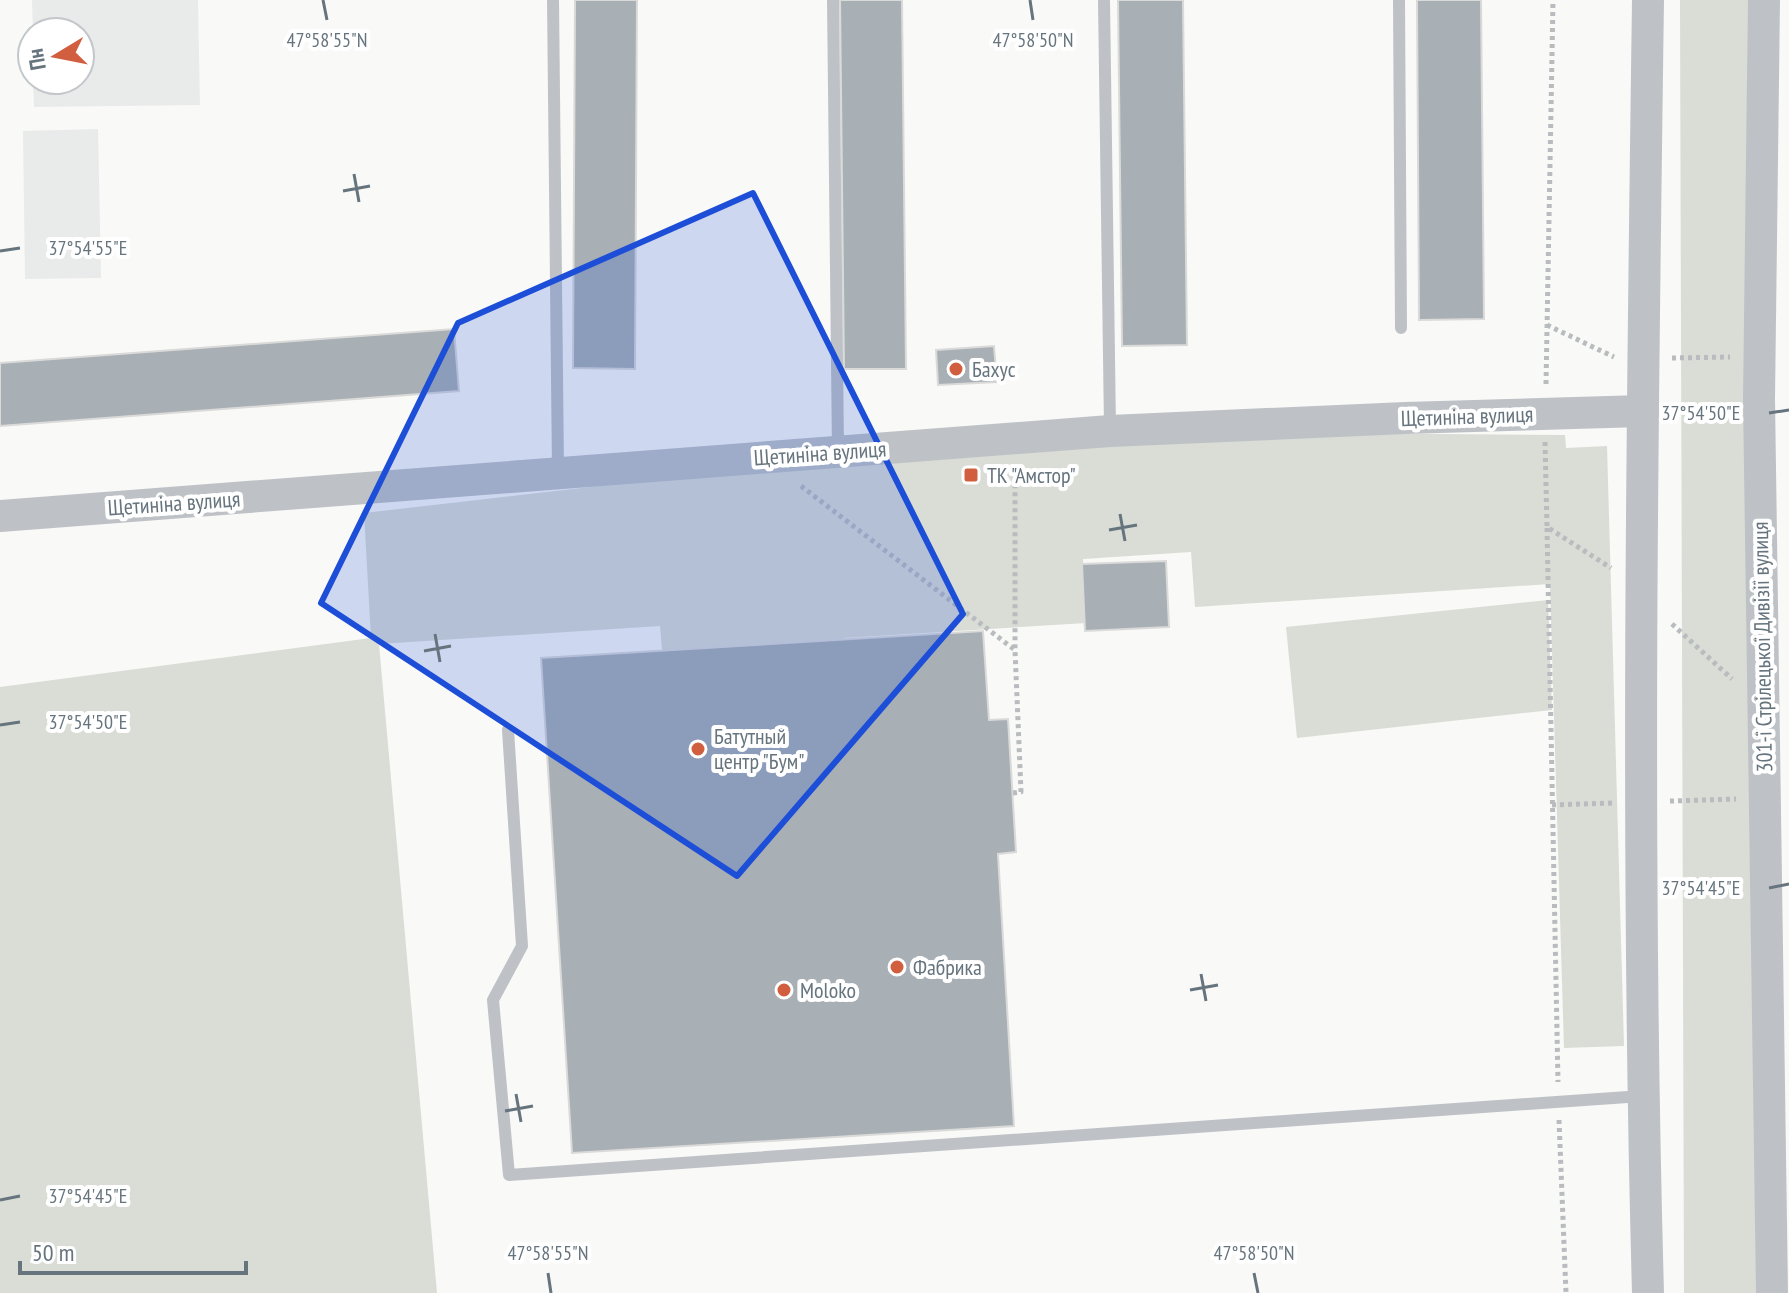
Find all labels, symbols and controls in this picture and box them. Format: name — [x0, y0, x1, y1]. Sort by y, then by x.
north arrow — [16, 16, 96, 96]
text: 47°58'55"N — [287, 27, 367, 53]
text: 47°58'50"N — [993, 27, 1073, 53]
text: Пн — [21, 47, 52, 72]
text: 37°54'55"E — [49, 235, 127, 261]
place label: Бахус — [972, 355, 1016, 383]
marker: Бахус — [947, 360, 965, 378]
street label: Щетиніна вулиця — [1400, 400, 1534, 432]
text: 37°54'50"E — [1662, 400, 1740, 426]
street label: Щетиніна вулиця — [753, 434, 887, 472]
place label: ТК "Амстор" — [987, 461, 1076, 489]
marker: ТК "Амстор" — [962, 466, 980, 484]
street label: Щетиніна вулиця — [107, 484, 241, 522]
street label: 301-ї Стрілецької Дивізії вулиця — [1746, 521, 1778, 773]
text: 37°54'50"E — [49, 709, 127, 735]
place label: Батутный центр "Бум" — [714, 722, 805, 775]
marker: Батутный центр "Бум" — [689, 740, 707, 758]
text: 37°54'45"E — [1662, 875, 1740, 901]
place label: Фабрика — [913, 953, 982, 981]
marker: Фабрика — [888, 958, 906, 976]
place label: Moloko — [800, 976, 856, 1004]
marker: Moloko — [775, 981, 793, 999]
text: 37°54'45"E — [49, 1183, 127, 1209]
scale bar — [20, 1225, 246, 1275]
text: 50 m — [32, 1237, 74, 1268]
text: 47°58'55"N — [508, 1240, 588, 1266]
text: 47°58'50"N — [1214, 1240, 1294, 1266]

